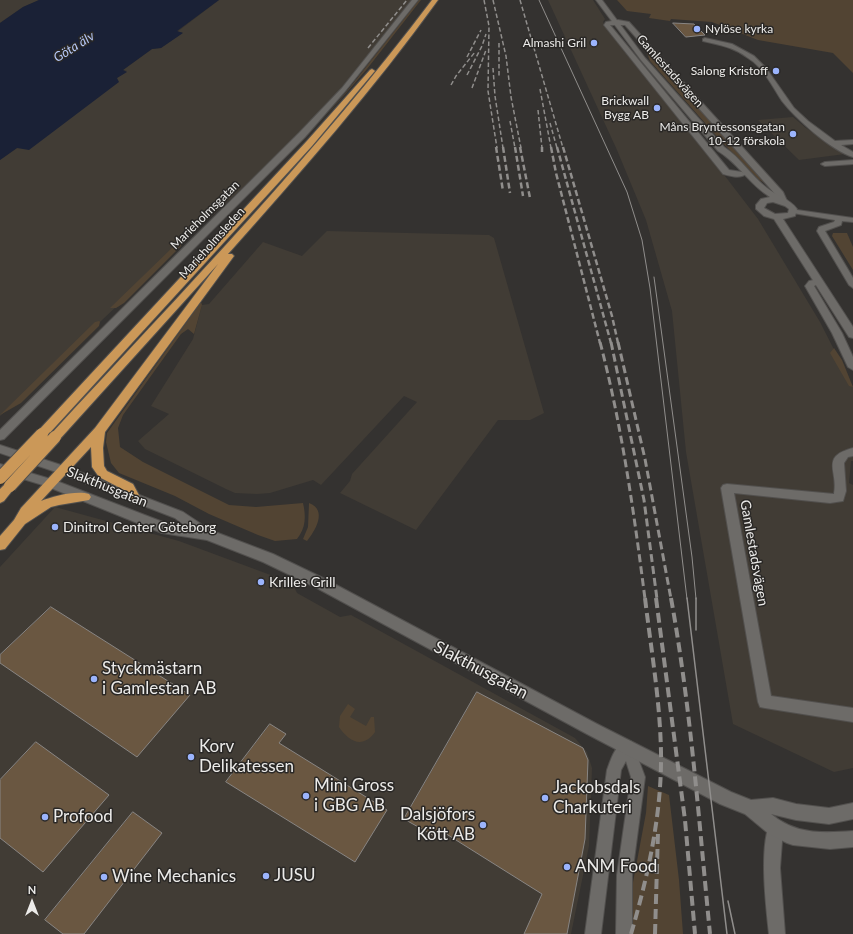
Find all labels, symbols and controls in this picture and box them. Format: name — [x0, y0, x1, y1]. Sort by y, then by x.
place label: Nylöse kyrka — [705, 22, 773, 36]
marker: Nylöse kyrka — [692, 24, 702, 34]
water label: Göta älv — [51, 28, 97, 66]
street label: Gamlestadsvägen — [634, 32, 706, 110]
place label: Almashi Gril — [523, 36, 586, 50]
marker: Almashi Gril — [589, 38, 599, 48]
place label: Salong Kristoff — [691, 64, 768, 78]
marker: Salong Kristoff — [771, 66, 781, 76]
place label: Brickwall Bygg AB — [601, 94, 649, 122]
marker: Brickwall Bygg AB — [652, 103, 662, 113]
place label: Måns Bryntessonsgatan 10-12 förskola — [660, 120, 785, 148]
marker: Måns Bryntessonsgatan 10-12 förskola — [788, 129, 798, 139]
street label: Marieholmsgatan — [168, 178, 242, 252]
street label: Marieholmsleden — [176, 204, 248, 282]
street label: Slakthusgatan — [64, 463, 150, 511]
street label: Gamlestadsvägen — [736, 499, 772, 607]
place label: Dinitrol Center Göteborg — [63, 519, 216, 535]
marker: Dinitrol Center Göteborg — [50, 522, 60, 532]
place label: Krilles Grill — [269, 574, 336, 590]
marker: Krilles Grill — [256, 577, 266, 587]
street label: Slakthusgatan — [430, 637, 532, 703]
place label: Styckmästarn i Gamlestan AB — [102, 659, 216, 699]
marker: Styckmästarn i Gamlestan AB — [89, 674, 99, 684]
place label: Korv Delikatessen — [199, 737, 294, 777]
marker: Korv Delikatessen — [186, 752, 196, 762]
place label: Mini Gross i GBG AB — [314, 776, 394, 816]
place label: Jackobsdals Charkuteri — [553, 778, 640, 818]
marker: Mini Gross i GBG AB — [301, 791, 311, 801]
marker: Jackobsdals Charkuteri — [540, 793, 550, 803]
place label: Dalsjöfors Kött AB — [400, 805, 475, 845]
place label: Profood — [53, 807, 113, 827]
marker: Profood — [40, 812, 50, 822]
marker: Dalsjöfors Kött AB — [478, 820, 488, 830]
place label: ANM Food — [575, 857, 657, 877]
marker: ANM Food — [562, 862, 572, 872]
place label: JUSU — [274, 866, 315, 886]
place label: Wine Mechanics — [112, 867, 236, 887]
marker: JUSU — [261, 871, 271, 881]
marker: Wine Mechanics — [99, 872, 109, 882]
north arrow — [12, 882, 52, 922]
text: N — [28, 883, 36, 896]

